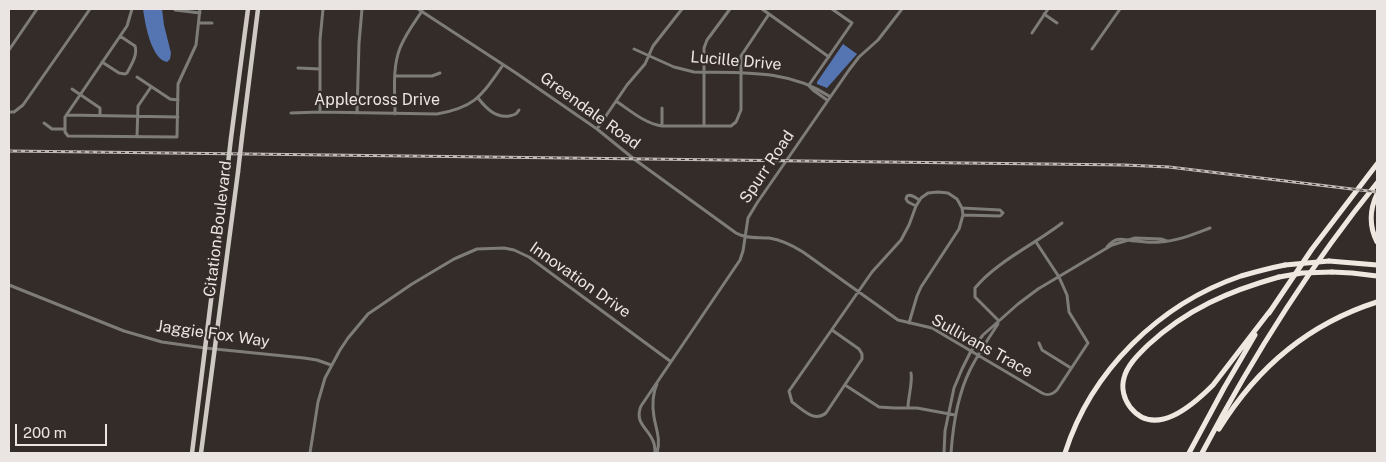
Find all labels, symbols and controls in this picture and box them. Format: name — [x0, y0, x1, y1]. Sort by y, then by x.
street label: Lucille Drive — [690, 47, 782, 75]
street label: Greendale Road — [536, 68, 644, 154]
street label: Applecross Drive — [314, 90, 440, 110]
street label: Spurr Road — [736, 127, 798, 207]
street label: Citation Boulevard — [200, 160, 236, 298]
street label: Innovation Drive — [526, 238, 634, 322]
street label: Sullivans Trace — [928, 310, 1036, 382]
street label: Jaggie Fox Way — [155, 317, 271, 351]
scale bar — [18, 414, 110, 446]
text: 200 m — [23, 424, 67, 441]

